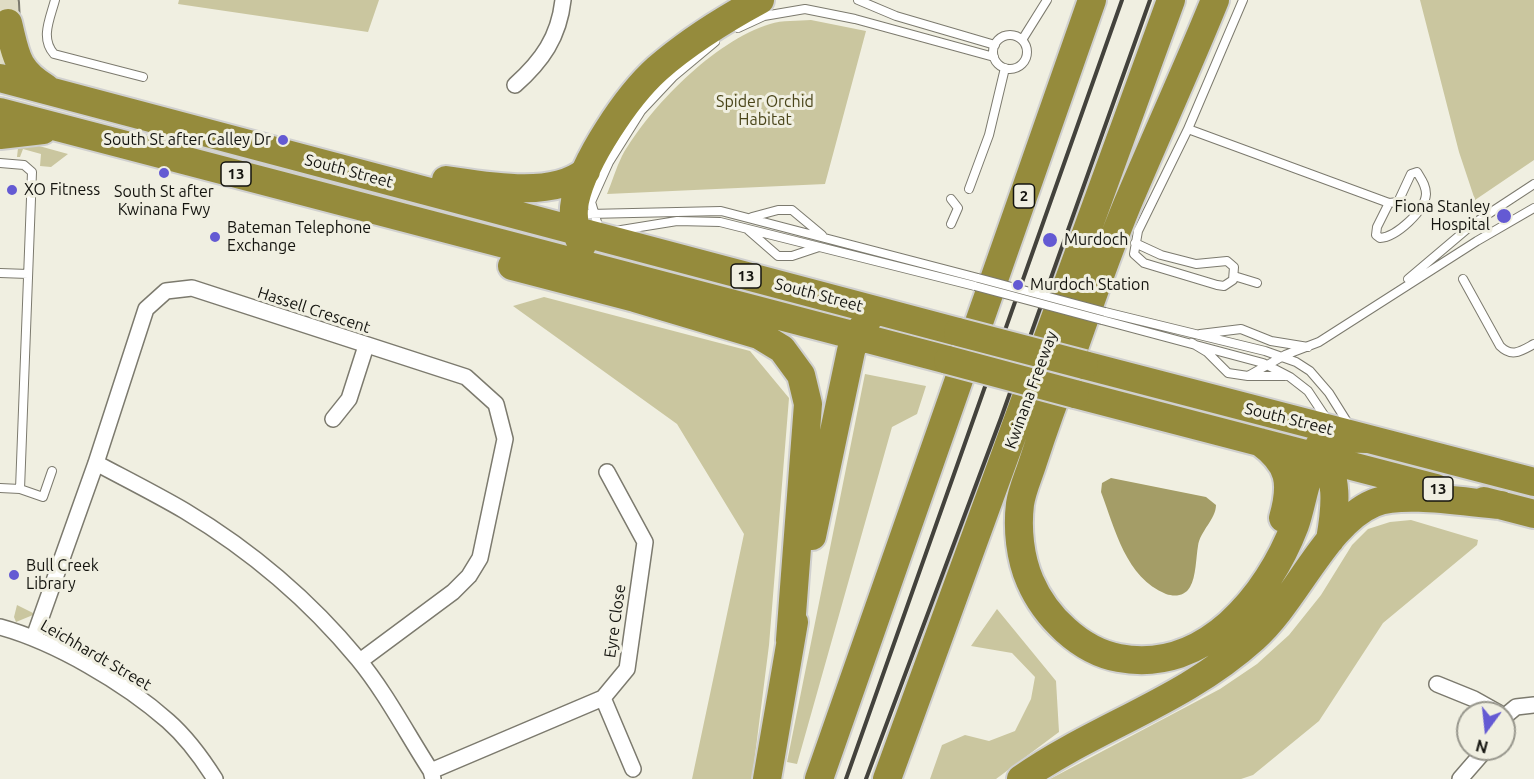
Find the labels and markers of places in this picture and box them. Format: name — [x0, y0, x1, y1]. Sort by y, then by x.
place label: South St after Calley Dr — [104, 130, 271, 150]
marker: South St after Calley Dr — [276, 133, 290, 147]
marker: South St after Kwinana Fwy — [157, 166, 171, 180]
place label: XO Fitness — [24, 180, 100, 200]
place label: South St after Kwinana Fwy — [114, 182, 214, 220]
marker: XO Fitness — [5, 183, 19, 197]
place label: Fiona Stanley Hospital — [1395, 197, 1490, 235]
marker: Fiona Stanley Hospital — [1495, 207, 1513, 225]
place label: Bateman Telephone Exchange — [227, 218, 371, 256]
marker: Bateman Telephone Exchange — [208, 230, 222, 244]
place label: Murdoch — [1064, 230, 1128, 250]
marker: Murdoch — [1041, 231, 1059, 249]
place label: Murdoch Station — [1030, 275, 1150, 295]
marker: Murdoch Station — [1011, 278, 1025, 292]
place label: Bull Creek Library — [26, 556, 99, 594]
marker: Bull Creek Library — [7, 568, 21, 582]

